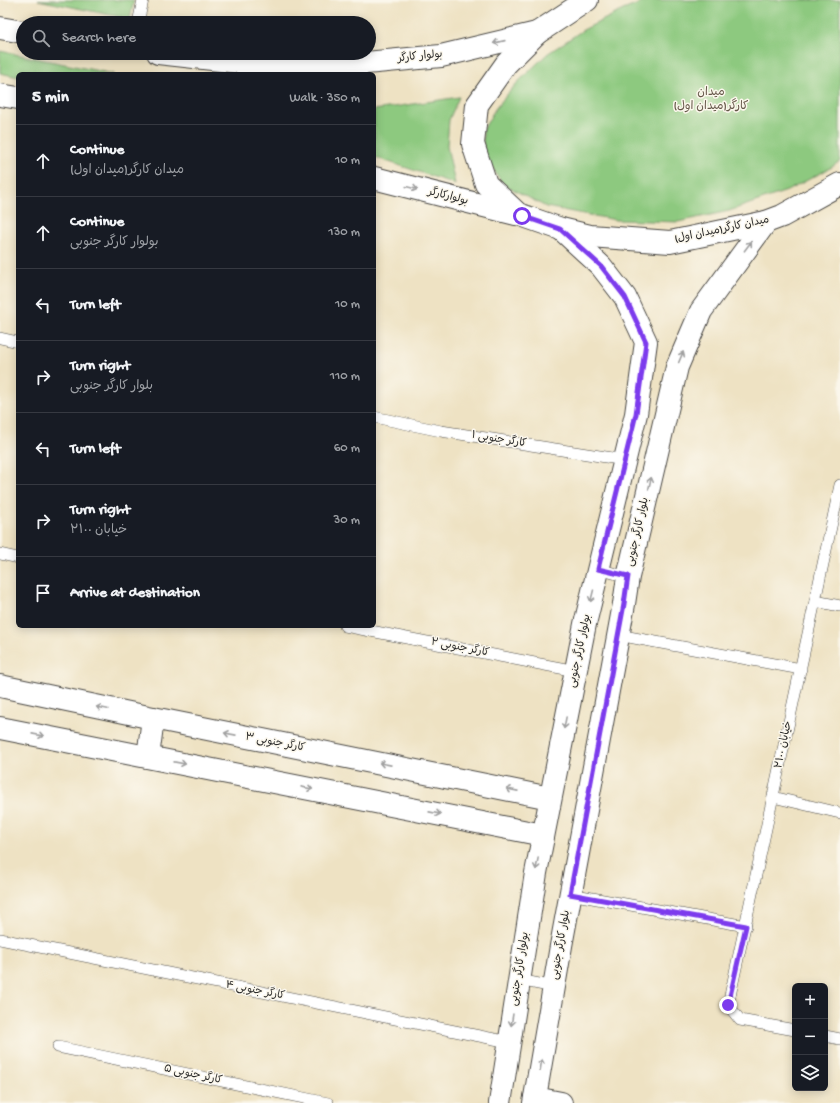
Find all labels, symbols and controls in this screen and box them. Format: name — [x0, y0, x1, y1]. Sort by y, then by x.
search box — [16, 16, 376, 60]
icon: search — [30, 27, 52, 49]
text: Search here — [62, 29, 136, 47]
one-way arrow — [493, 39, 506, 46]
street label: بولوار کارگر — [396, 47, 443, 65]
district label: میدان کارگر(میدان اول) — [673, 86, 749, 114]
text: 5 min — [32, 88, 69, 108]
text: Walk · 350 m — [290, 91, 360, 106]
text: Continue — [70, 141, 124, 159]
icon: ahead — [32, 150, 54, 172]
text: 10 m — [335, 153, 360, 168]
text: میدان کارگر(میدان اول) — [70, 163, 184, 178]
one-way arrow — [405, 184, 418, 192]
street label: بولوارکارگر — [426, 184, 470, 208]
route start — [513, 207, 531, 225]
street label: میدان کارگر(میدان اول) — [673, 212, 770, 246]
text: Continue — [70, 213, 124, 231]
icon: ahead — [32, 222, 54, 244]
text: 130 m — [328, 225, 360, 240]
text: بولوار کارگر جنوبی — [70, 235, 158, 250]
one-way arrow — [744, 241, 752, 252]
icon: left — [32, 294, 54, 316]
text: Turn left — [70, 296, 121, 314]
text: 10 m — [335, 297, 360, 312]
one-way arrow — [678, 351, 686, 363]
text: Turn right — [70, 357, 130, 375]
icon: right — [32, 366, 54, 388]
text: 110 m — [330, 369, 360, 384]
text: بلوار کارگر جنوبی — [70, 379, 153, 394]
street label: کارگر جنوبی ۱ — [471, 428, 528, 450]
icon: left — [32, 438, 54, 460]
text: Turn left — [70, 440, 121, 458]
text: 60 m — [334, 441, 360, 456]
one-way arrow — [647, 477, 654, 490]
street label: بلوار کارگر جنوبی — [622, 496, 652, 568]
text: Turn right — [70, 501, 130, 519]
icon: right — [32, 510, 54, 532]
text: 30 m — [334, 513, 360, 528]
text: خیابان ۲۱۰۰ — [70, 523, 127, 538]
icon: arrive — [32, 582, 54, 604]
text: Arrive at destination — [70, 584, 200, 602]
one-way arrow — [587, 589, 595, 602]
street label: بولوار کارگر جنوبی — [564, 613, 594, 689]
street label: کارگر جنوبی ۲ — [430, 634, 491, 660]
one-way arrow — [96, 703, 109, 711]
one-way arrow — [561, 716, 569, 729]
street label: خیابان ۲۱۰۰ — [772, 720, 795, 770]
one-way arrow — [224, 729, 237, 737]
street label: کارگر جنوبی ۳ — [244, 729, 307, 755]
one-way arrow — [31, 732, 44, 740]
one-way arrow — [173, 760, 186, 768]
one-way arrow — [379, 760, 392, 768]
one-way arrow — [300, 785, 313, 793]
one-way arrow — [506, 786, 519, 794]
one-way arrow — [428, 810, 441, 818]
one-way arrow — [533, 857, 541, 870]
street label: بلوار کارگر جنوبی — [547, 909, 573, 981]
street label: بولوار کارگر جنوبی — [506, 931, 532, 1007]
street label: کارگر جنوبی ۴ — [224, 977, 286, 1003]
map controls — [792, 983, 828, 1091]
button: + — [792, 983, 828, 1019]
route end — [719, 996, 737, 1014]
one-way arrow — [508, 1013, 516, 1026]
button: − — [792, 1019, 828, 1055]
button: layers — [792, 1055, 828, 1091]
one-way arrow — [537, 1059, 545, 1072]
street label: کارگر جنوبی ۵ — [163, 1061, 224, 1087]

